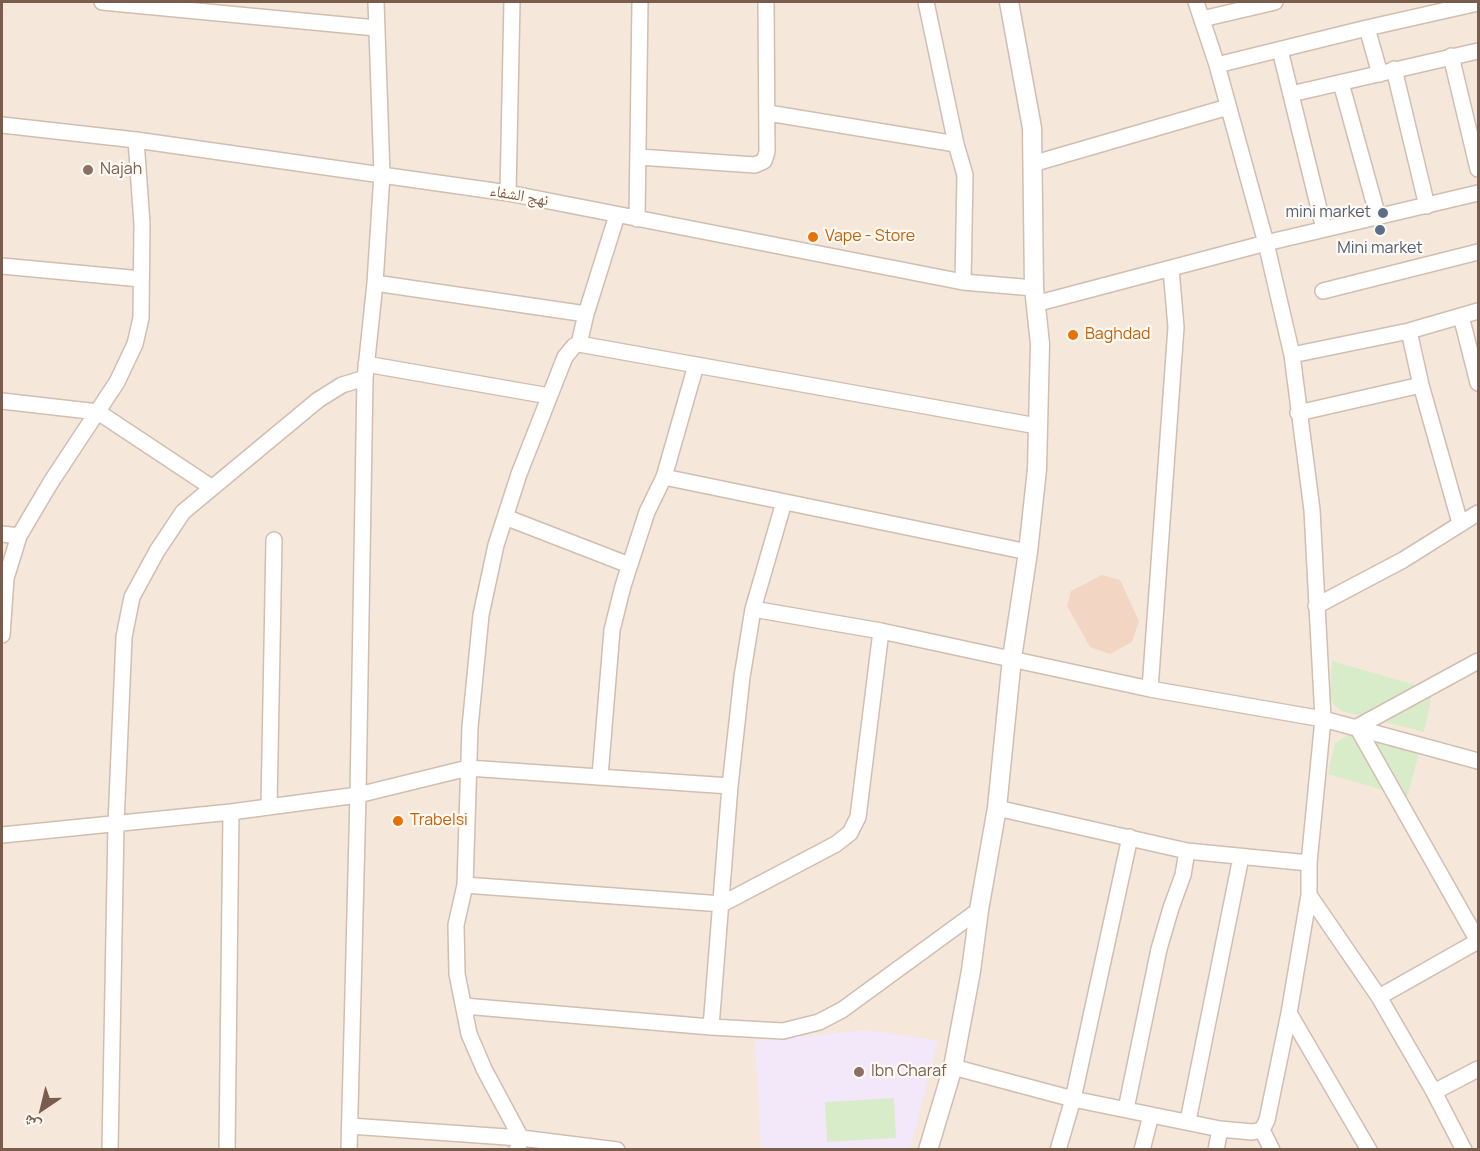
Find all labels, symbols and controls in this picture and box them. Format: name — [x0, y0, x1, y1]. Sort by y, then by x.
place label: Najah — [100, 160, 142, 180]
marker: Najah — [81, 163, 95, 177]
street label: نهج الشفاء — [488, 181, 550, 211]
place label: mini market — [1285, 203, 1371, 223]
marker: mini market — [1376, 206, 1390, 220]
marker: Mini market — [1373, 223, 1387, 237]
place label: Vape - Store — [825, 227, 915, 247]
marker: Vape - Store — [806, 230, 820, 244]
place label: Mini market — [1337, 239, 1423, 259]
place label: Baghdad — [1085, 325, 1151, 345]
marker: Baghdad — [1066, 328, 1080, 342]
place label: Trabelsi — [410, 811, 468, 831]
marker: Trabelsi — [391, 814, 405, 828]
place label: Ibn Charaf — [871, 1062, 947, 1082]
marker: Ibn Charaf — [852, 1065, 866, 1079]
north arrow — [12, 1079, 72, 1139]
text: ش — [18, 1110, 45, 1138]

